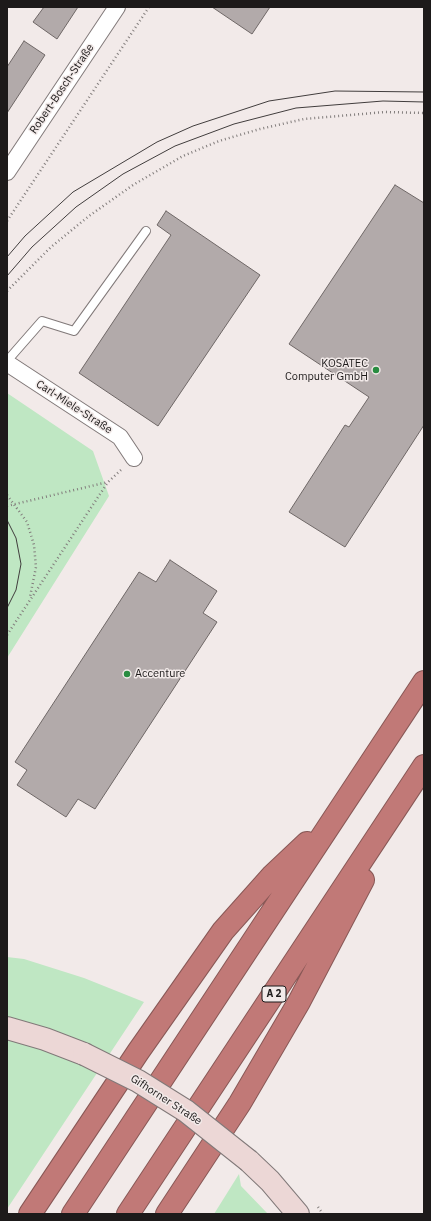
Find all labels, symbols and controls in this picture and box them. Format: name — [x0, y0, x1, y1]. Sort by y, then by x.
street label: Robert-Bosch-Straße — [27, 42, 97, 136]
place label: KOSATEC Computer GmbH — [285, 357, 368, 383]
marker: KOSATEC Computer GmbH — [371, 365, 381, 375]
street label: Carl-Miele-Straße — [33, 377, 115, 437]
place label: Accenture — [135, 667, 185, 681]
marker: Accenture — [122, 669, 132, 679]
road number: A 2 — [262, 986, 286, 1002]
street label: Gifhorner Straße — [128, 1072, 204, 1128]

